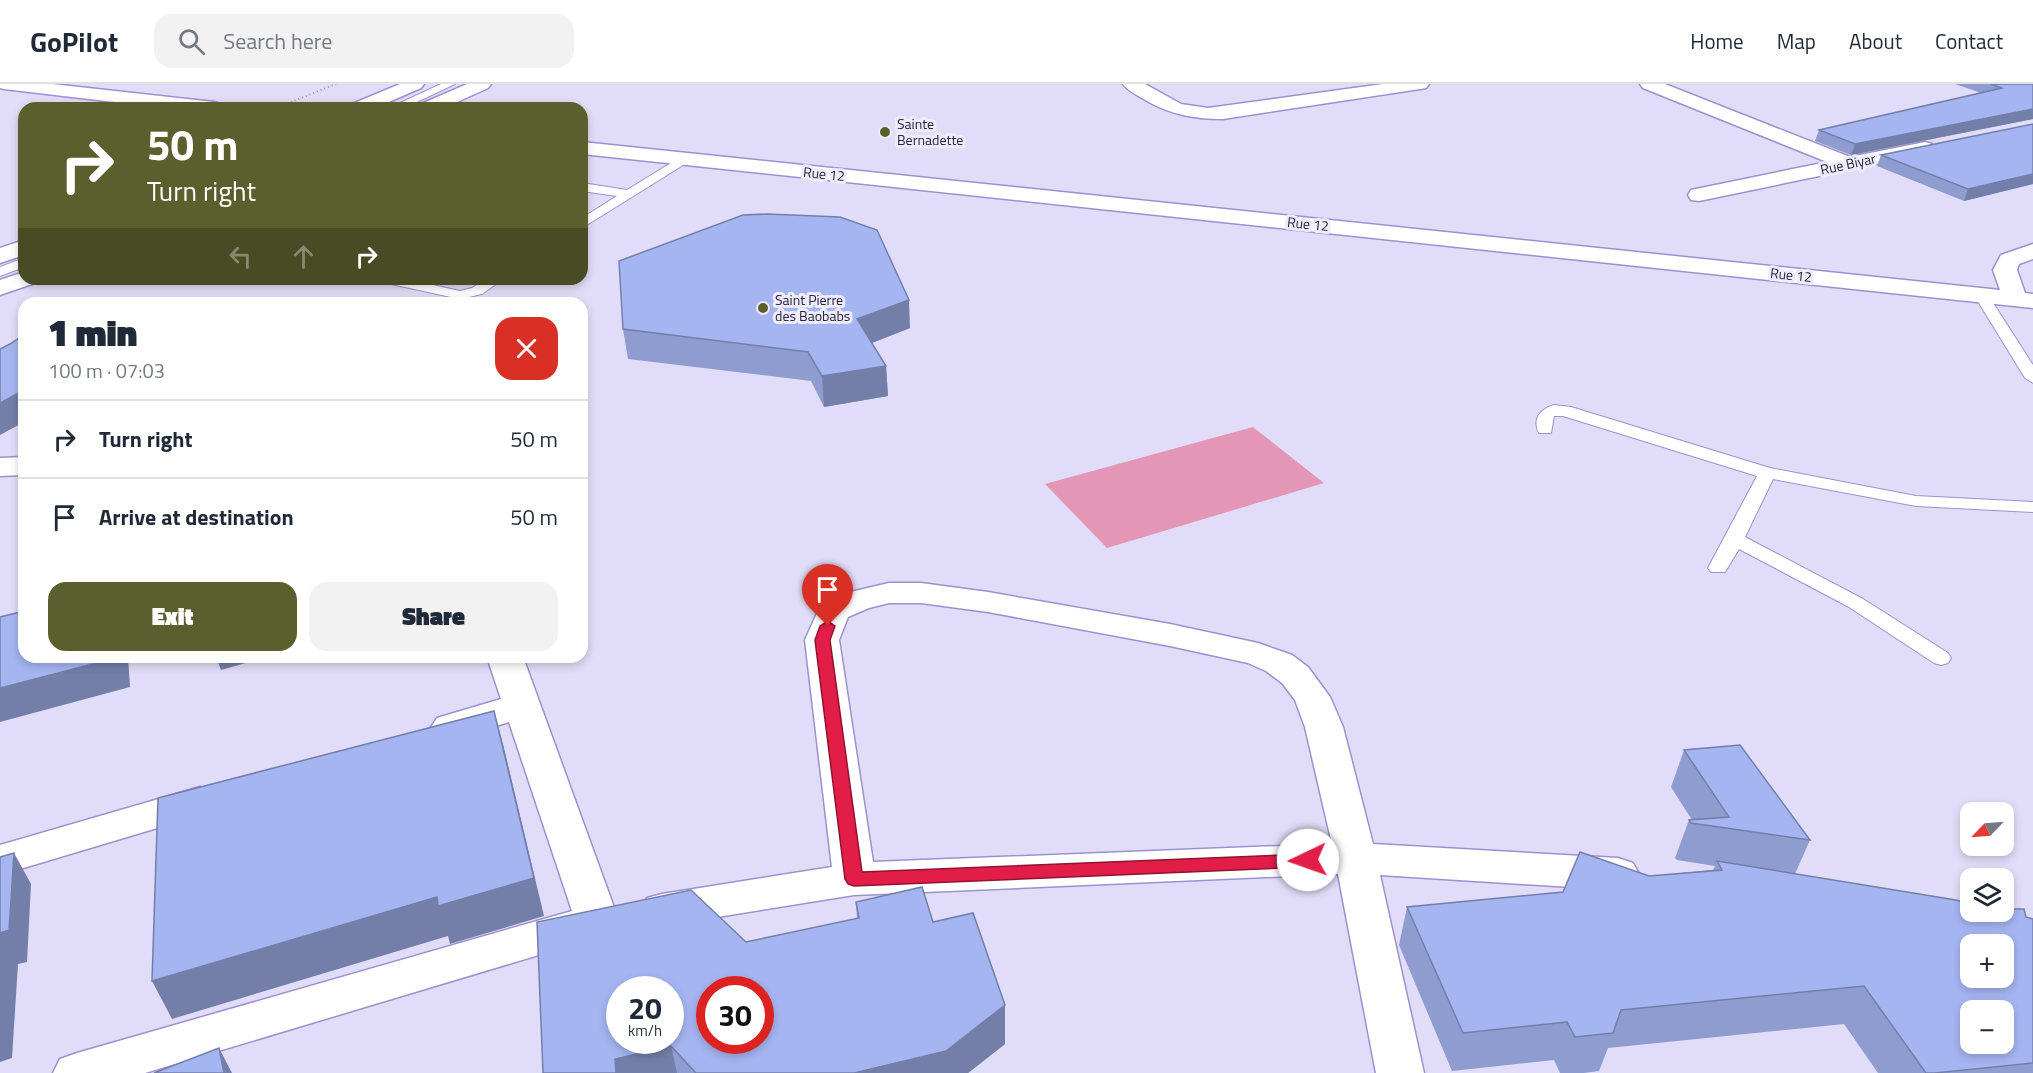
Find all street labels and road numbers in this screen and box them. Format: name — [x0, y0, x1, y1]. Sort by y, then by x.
street label: Rue Biyar — [1818, 147, 1878, 180]
street label: Rue 12 — [802, 161, 846, 186]
street label: Rue 12 — [1286, 211, 1330, 236]
street label: Rue 12 — [1769, 262, 1813, 287]

